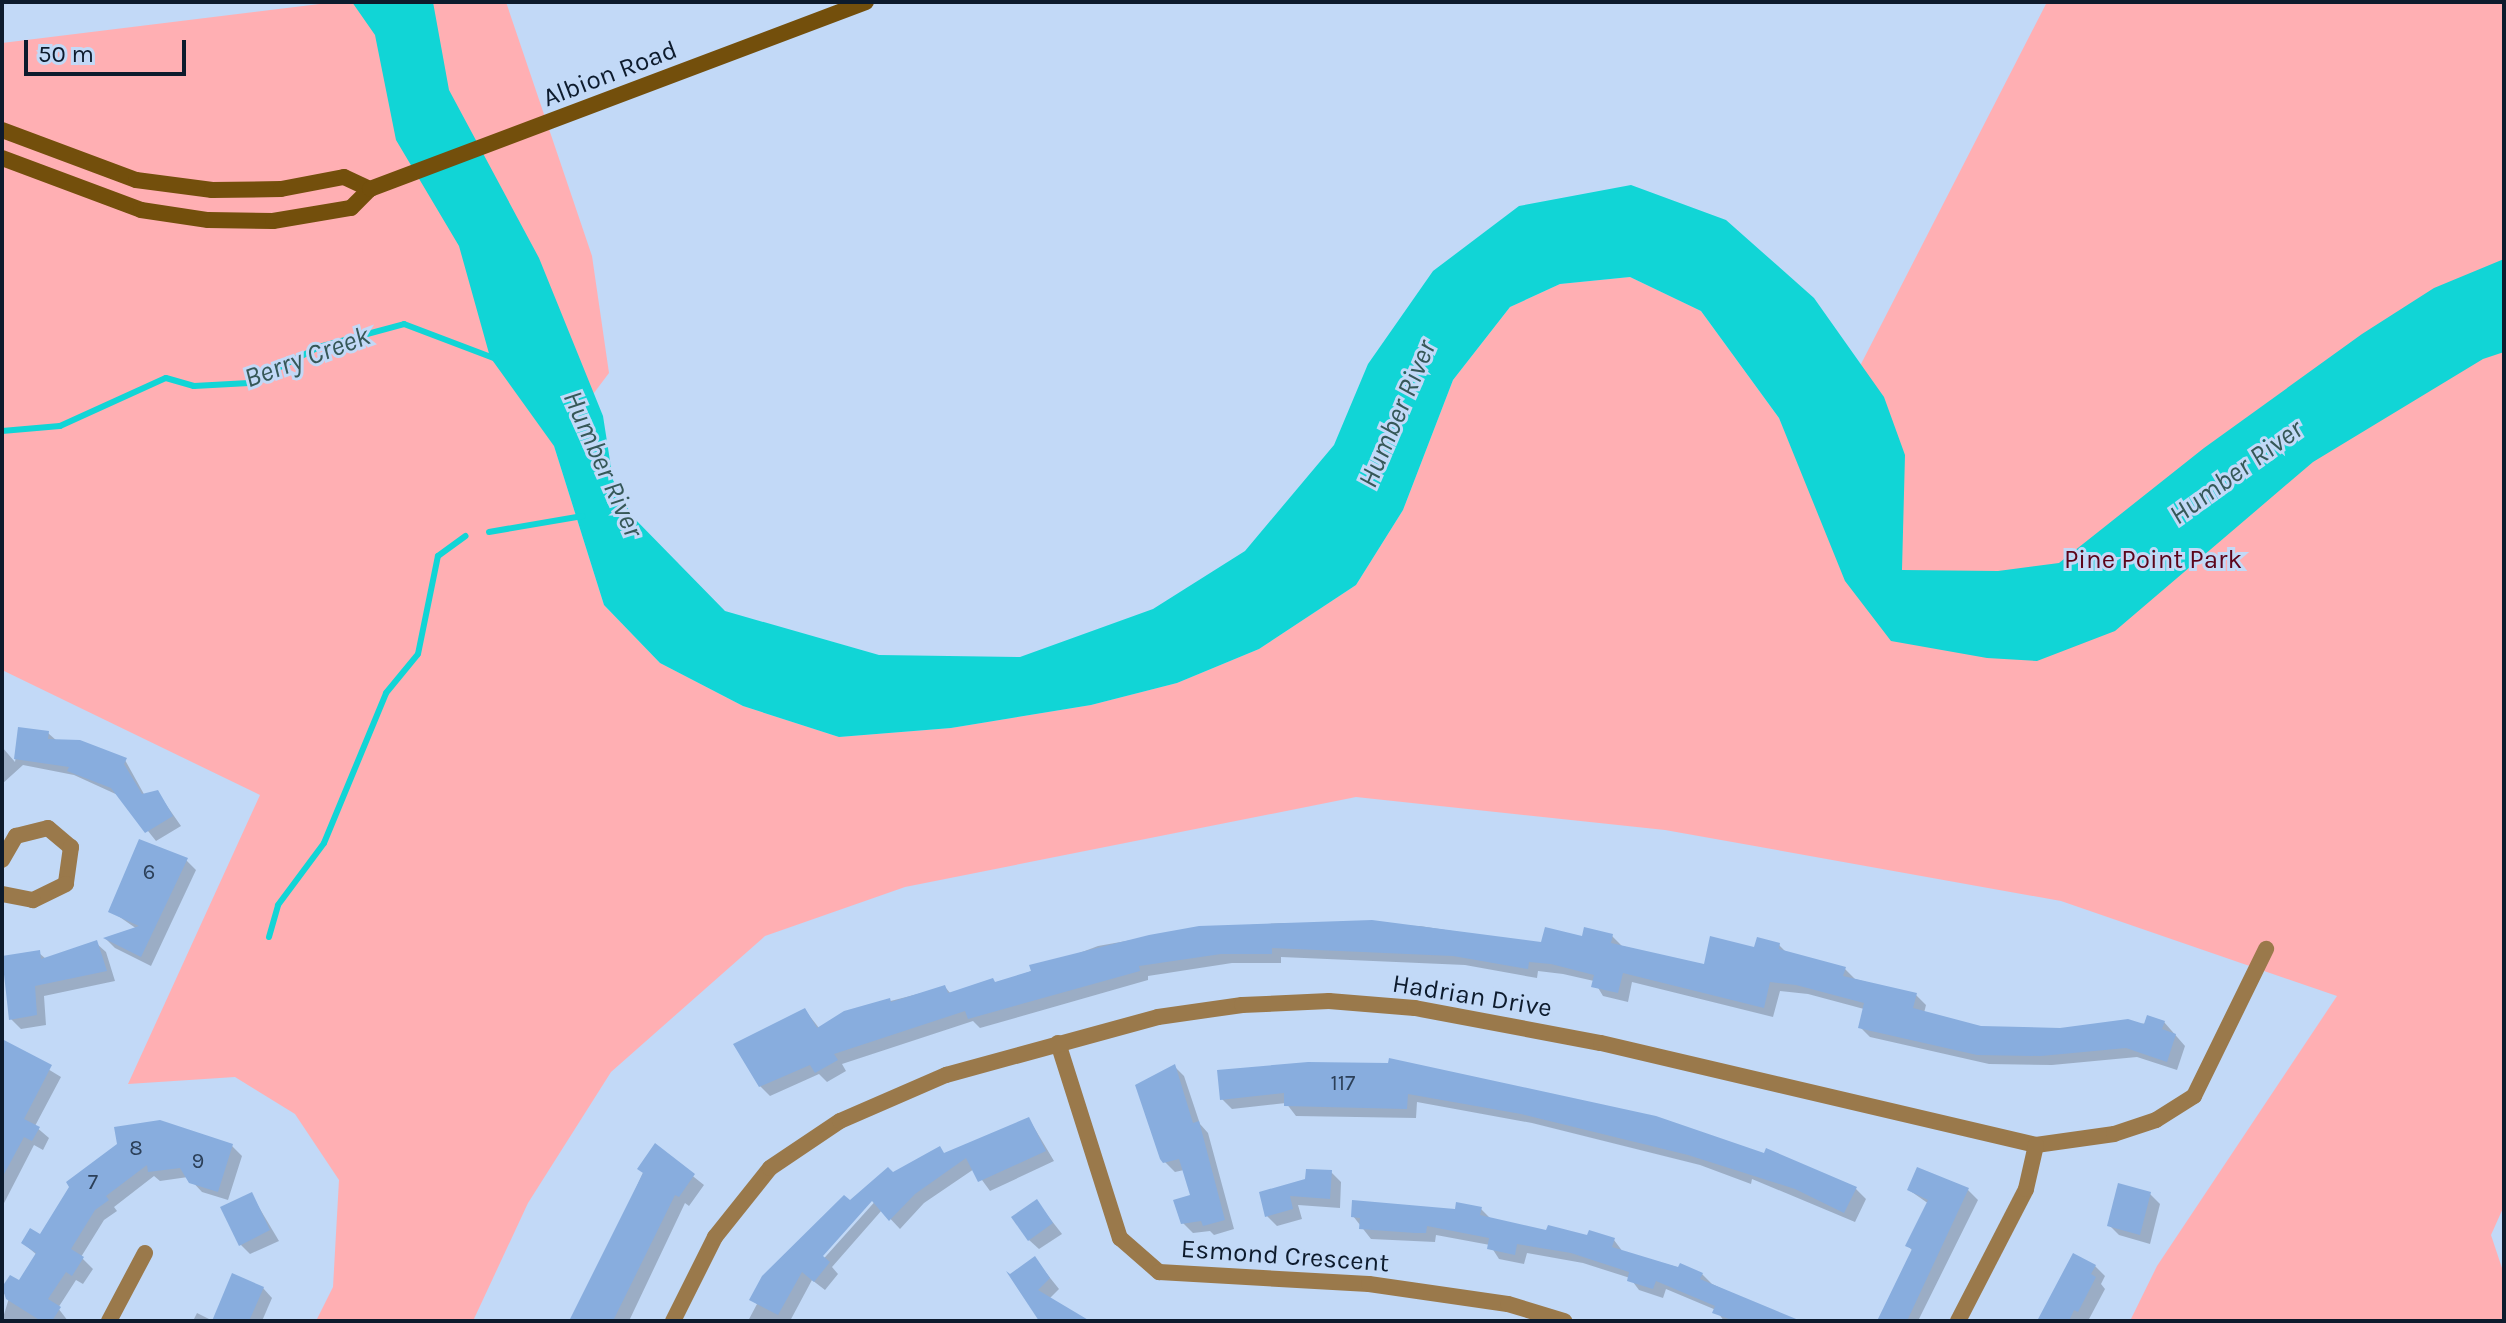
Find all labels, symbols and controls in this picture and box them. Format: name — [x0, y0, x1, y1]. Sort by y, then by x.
scale bar — [28, 24, 190, 74]
street label: Albion Road — [538, 34, 682, 114]
text: 50 m — [38, 40, 94, 68]
water label: Berry Creek — [240, 319, 374, 395]
water label: Humber River — [1351, 335, 1443, 493]
water label: Humber River — [556, 385, 650, 543]
water label: Humber River — [2163, 412, 2309, 532]
park label: Pine Point Park — [2064, 544, 2242, 576]
house number: 6 — [143, 860, 155, 886]
street label: Hadrian Drive — [1390, 968, 1554, 1024]
house number: 117 — [1331, 1071, 1355, 1097]
house number: 8 — [129, 1136, 143, 1162]
house number: 9 — [192, 1149, 204, 1175]
house number: 7 — [88, 1170, 98, 1196]
street label: Esmond Crescent — [1180, 1233, 1390, 1279]

